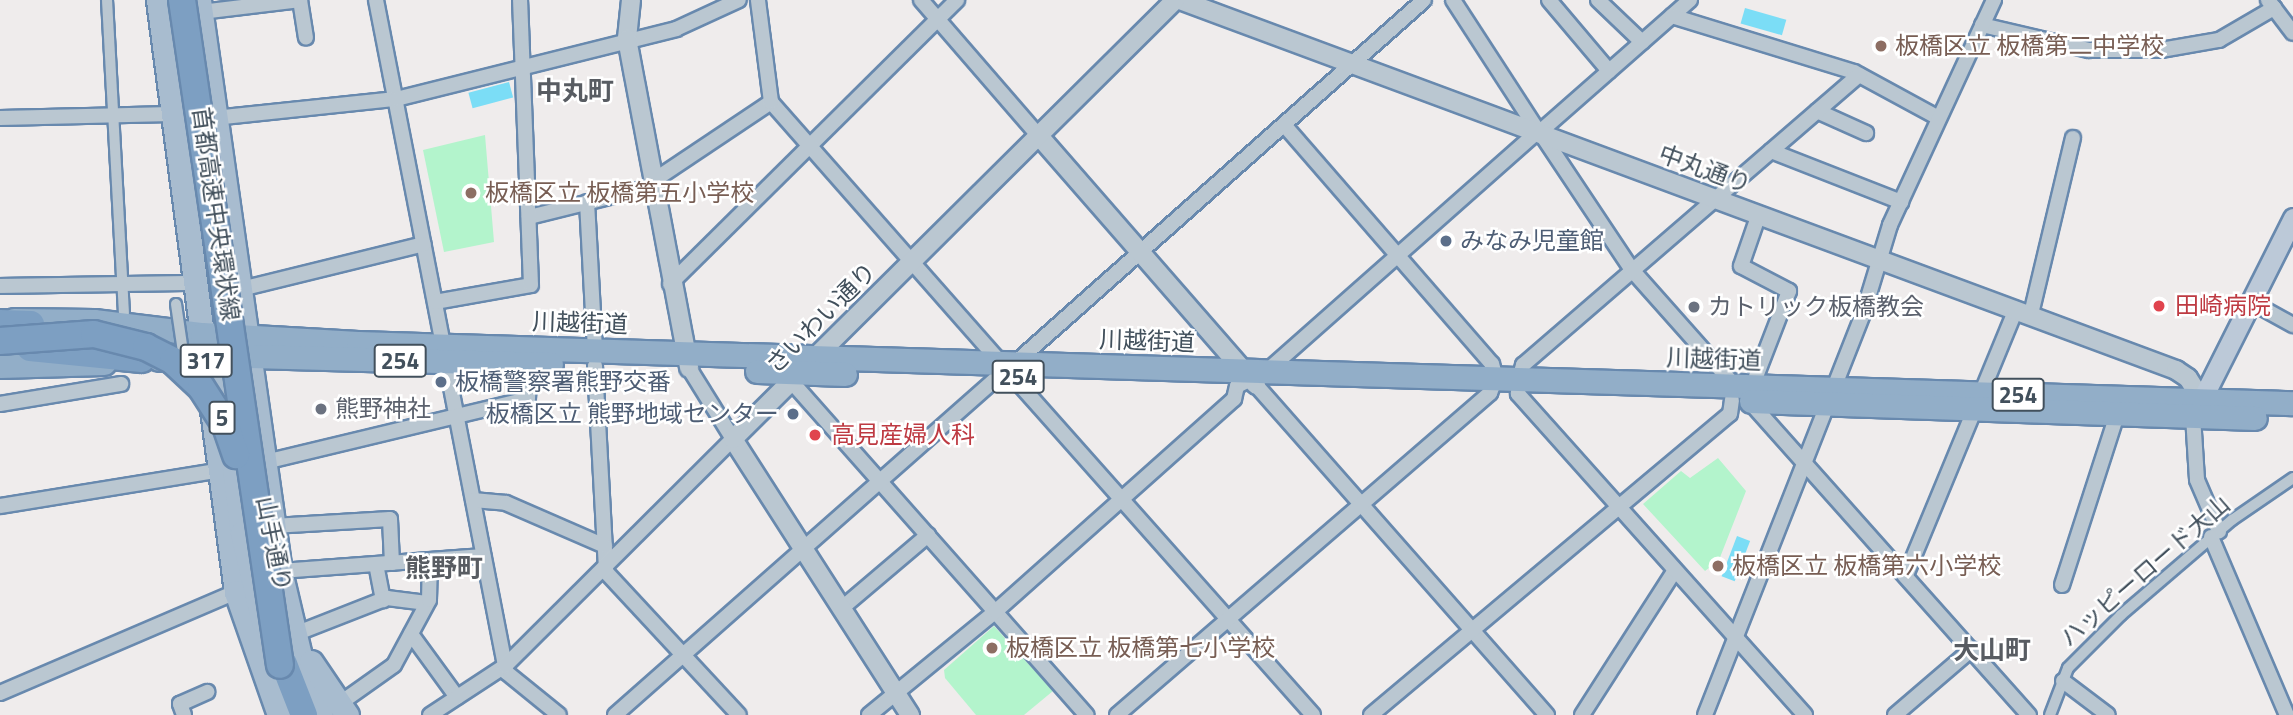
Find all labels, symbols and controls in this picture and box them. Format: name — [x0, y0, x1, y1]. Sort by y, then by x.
place label: 板橋区立 板橋第二中学校 — [1895, 32, 2164, 60]
marker: 板橋区立 板橋第二中学校 — [1873, 38, 1889, 54]
district label: 中丸町 — [536, 75, 614, 107]
street label: 首都高速中央環状線 — [187, 105, 245, 323]
street label: 中丸通り — [1655, 139, 1755, 199]
place label: 板橋区立 板橋第五小学校 — [485, 179, 754, 207]
marker: 板橋区立 板橋第五小学校 — [463, 185, 479, 201]
place label: みなみ児童館 — [1460, 227, 1604, 255]
marker: みなみ児童館 — [1438, 233, 1454, 249]
street label: さいわい通り — [760, 257, 882, 379]
place label: 田崎病院 — [2175, 292, 2271, 320]
place label: カトリック板橋教会 — [1708, 293, 1924, 321]
marker: 田崎病院 — [2149, 296, 2169, 316]
marker: カトリック板橋教会 — [1686, 299, 1702, 315]
street label: 川越街道 — [532, 307, 628, 339]
street label: 川越街道 — [1099, 325, 1195, 357]
road number: 317 — [178, 342, 234, 380]
road number: 254 — [372, 342, 428, 380]
street label: 川越街道 — [1666, 343, 1762, 375]
road number: 254 — [990, 358, 1046, 396]
place label: 板橋警察署熊野交番 — [455, 368, 671, 396]
marker: 板橋警察署熊野交番 — [433, 374, 449, 390]
road number: 254 — [1990, 376, 2046, 414]
place label: 熊野神社 — [335, 395, 431, 423]
road number: 5 — [208, 398, 236, 438]
place label: 板橋区立 熊野地域センター — [486, 400, 779, 428]
marker: 熊野神社 — [313, 401, 329, 417]
marker: 板橋区立 熊野地域センター — [785, 406, 801, 422]
place label: 高見産婦人科 — [831, 421, 975, 449]
marker: 高見産婦人科 — [805, 425, 825, 445]
street label: ハッピーロード大山 — [2054, 489, 2236, 653]
street label: 山手通り — [251, 494, 297, 594]
district label: 熊野町 — [405, 552, 483, 584]
place label: 板橋区立 板橋第六小学校 — [1732, 552, 2001, 580]
marker: 板橋区立 板橋第六小学校 — [1710, 558, 1726, 574]
place label: 板橋区立 板橋第七小学校 — [1006, 634, 1275, 662]
district label: 大山町 — [1953, 634, 2031, 666]
marker: 板橋区立 板橋第七小学校 — [984, 640, 1000, 656]

